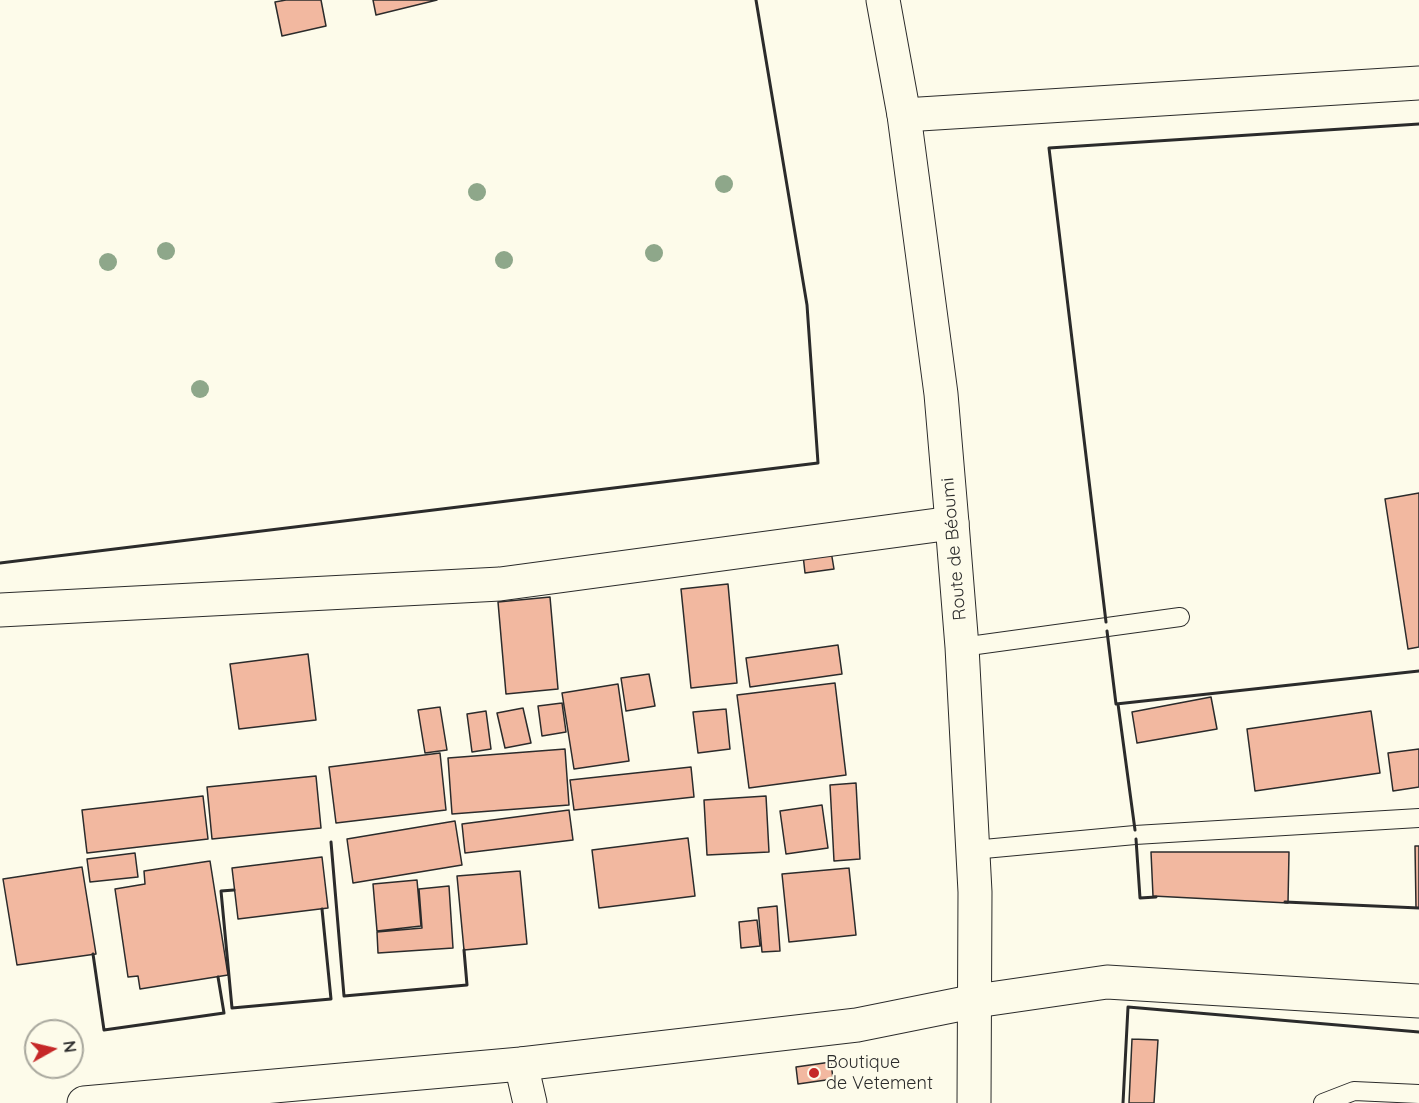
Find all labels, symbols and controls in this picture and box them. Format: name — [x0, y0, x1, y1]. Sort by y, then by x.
street label: Route de Béoumi — [937, 477, 971, 621]
north arrow — [24, 1019, 84, 1079]
text: N — [59, 1040, 81, 1054]
place label: Boutique de Vetement — [826, 1052, 933, 1094]
marker: Boutique de Vetement — [807, 1066, 821, 1080]

